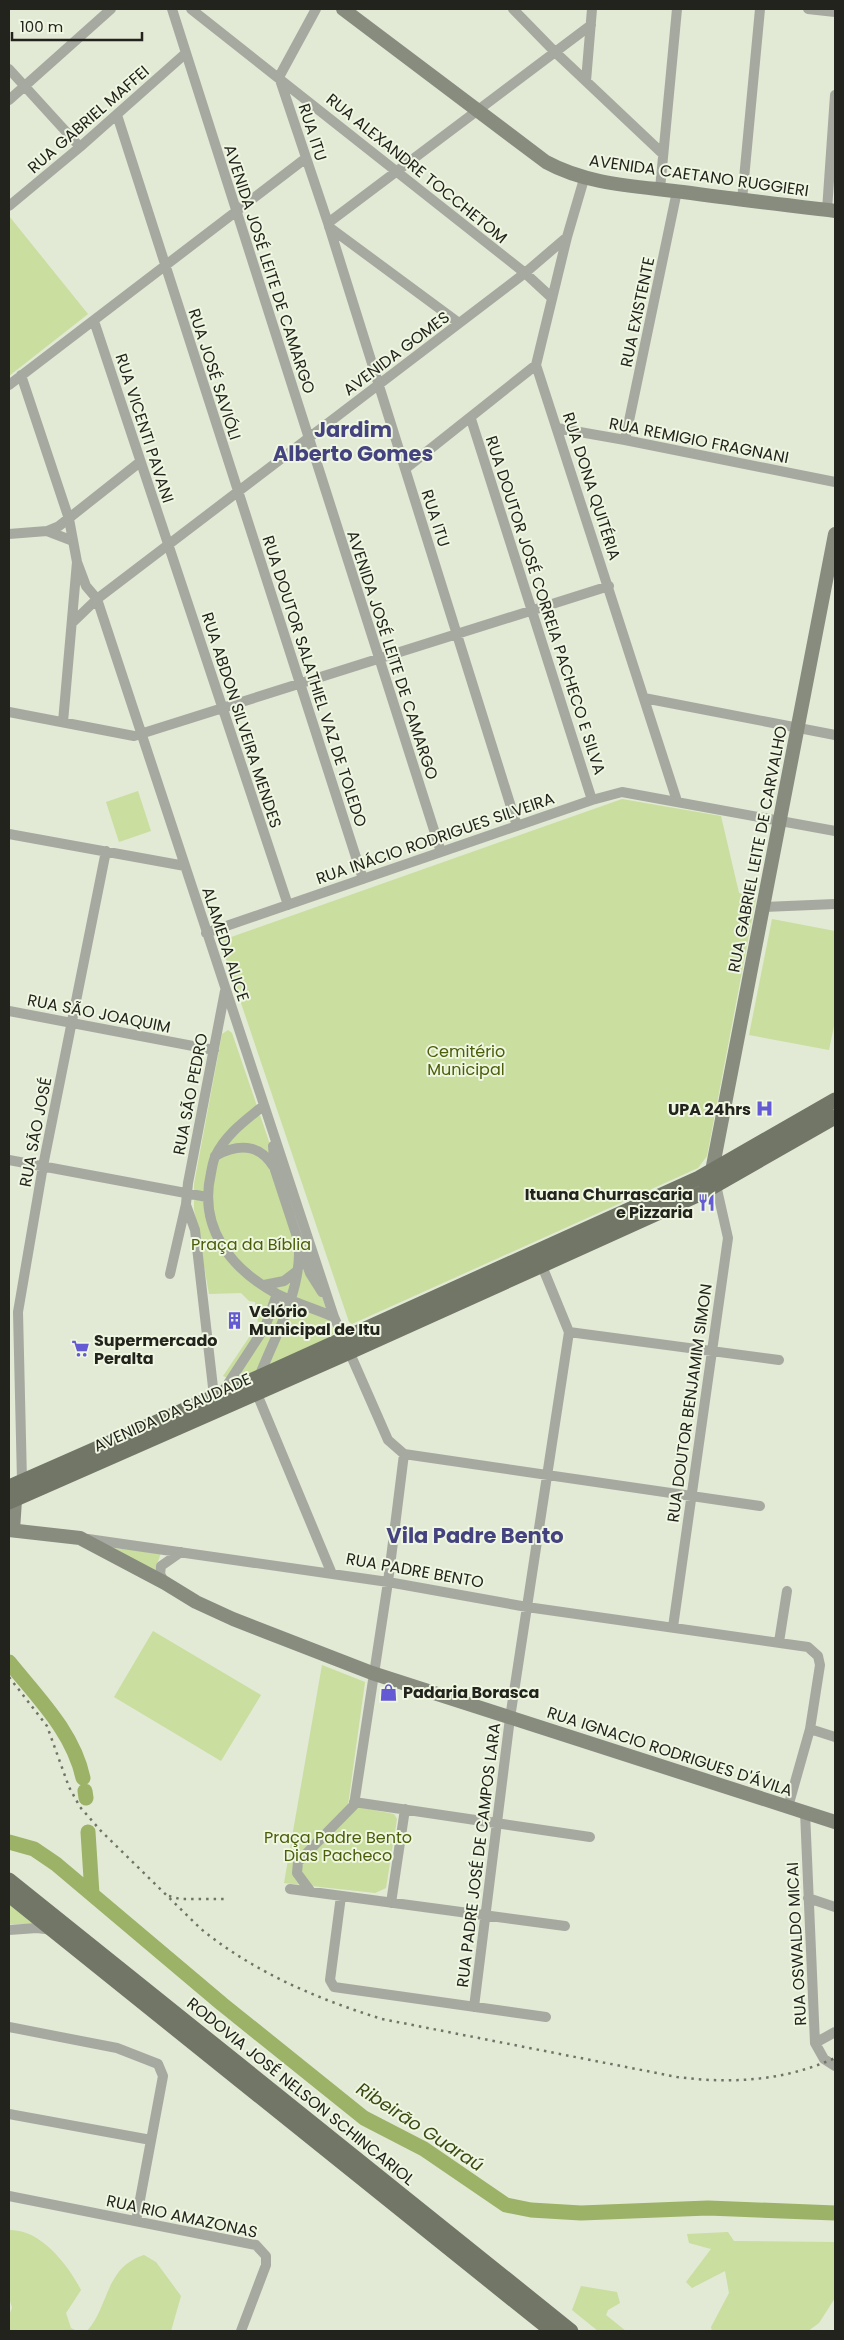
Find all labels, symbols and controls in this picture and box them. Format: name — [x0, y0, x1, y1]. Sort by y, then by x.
scale bar — [12, 10, 142, 42]
text: 100 m — [20, 16, 63, 37]
street label: RUA GABRIEL MAFFEI — [22, 60, 154, 179]
street label: RUA ALEXANDRE TOCCHETOM — [321, 88, 512, 249]
street label: RUA ITU — [292, 101, 333, 164]
street label: AVENIDA JOSÉ LEITE DE CAMARGO — [218, 142, 321, 397]
street label: AVENIDA CAETANO RUGGIERI — [588, 149, 810, 202]
street label: RUA EXISTENTE — [615, 255, 660, 369]
street label: RUA JOSÉ SAVIÓLI — [182, 306, 247, 443]
street label: AVENIDA GOMES — [338, 306, 454, 401]
street label: RUA VICENTI PAVANI — [110, 350, 180, 506]
street label: RUA DONA QUITÉRIA — [557, 409, 626, 563]
street label: RUA REMIGIO FRAGNANI — [607, 412, 791, 469]
district label: Jardim Alberto Gomes — [273, 415, 433, 468]
street label: RUA DOUTOR JOSÉ CORREIA PACHECO E SILVA — [480, 433, 611, 778]
street label: RUA ITU — [415, 487, 456, 550]
street label: AVENIDA JOSÉ LEITE DE CAMARGO — [341, 528, 444, 783]
street label: RUA DOUTOR SALATHIEL VAZ DE TOLEDO — [256, 533, 373, 830]
street label: RUA ABDON SILVEIRA MENDES — [196, 609, 287, 831]
street label: RUA GABRIEL LEITE DE CARVALHO — [722, 724, 793, 974]
street label: RUA INÁCIO RODRIGUES SILVEIRA — [313, 787, 558, 890]
street label: ALAMEDA ALICE — [196, 884, 255, 1004]
street label: RUA SÃO JOAQUIM — [25, 988, 173, 1039]
street label: RUA SÃO PEDRO — [167, 1031, 214, 1157]
park label: Cemitério Municipal — [427, 1040, 505, 1081]
street label: RUA SÃO JOSÉ — [14, 1075, 57, 1189]
place label: UPA 24hrs — [668, 1098, 751, 1121]
hospital icon: UPA 24hrs — [755, 1099, 775, 1119]
place label: Ituana Churrascaria e Pizzaria — [525, 1183, 693, 1224]
restaurant icon: Ituana Churrascaria e Pizzaria — [697, 1193, 717, 1213]
park label: Praça da Bíblia — [191, 1233, 311, 1256]
street label: RUA DOUTOR BENJAMIM SIMON — [661, 1282, 718, 1524]
place label: Velório Municipal de Itu — [249, 1300, 380, 1341]
building icon: Velório Municipal de Itu — [225, 1310, 245, 1330]
place label: Supermercado Peralta — [94, 1329, 217, 1370]
supermarket icon: Supermercado Peralta — [70, 1339, 90, 1359]
street label: AVENIDA DA SAUDADE — [90, 1367, 255, 1458]
district label: Vila Padre Bento — [386, 1521, 564, 1550]
street label: RUA PADRE BENTO — [344, 1547, 486, 1594]
place label: Padaria Borasca — [403, 1681, 539, 1704]
shop icon: Padaria Borasca — [379, 1682, 399, 1702]
street label: RUA IGNACIO RODRIGUES D'ÁVILA — [544, 1701, 796, 1802]
street label: RUA PADRE JOSÉ DE CAMPOS LARA — [451, 1721, 506, 1989]
park label: Praça Padre Bento Dias Pacheco — [264, 1826, 412, 1867]
street label: RUA OSWALDO MICAI — [781, 1862, 812, 2026]
street label: RODOVIA JOSÉ NELSON SCHINCARIOL — [182, 1992, 420, 2191]
water label: Ribeirão Guaraú — [352, 2076, 489, 2177]
street label: RUA RIO AMAZONAS — [104, 2189, 260, 2244]

